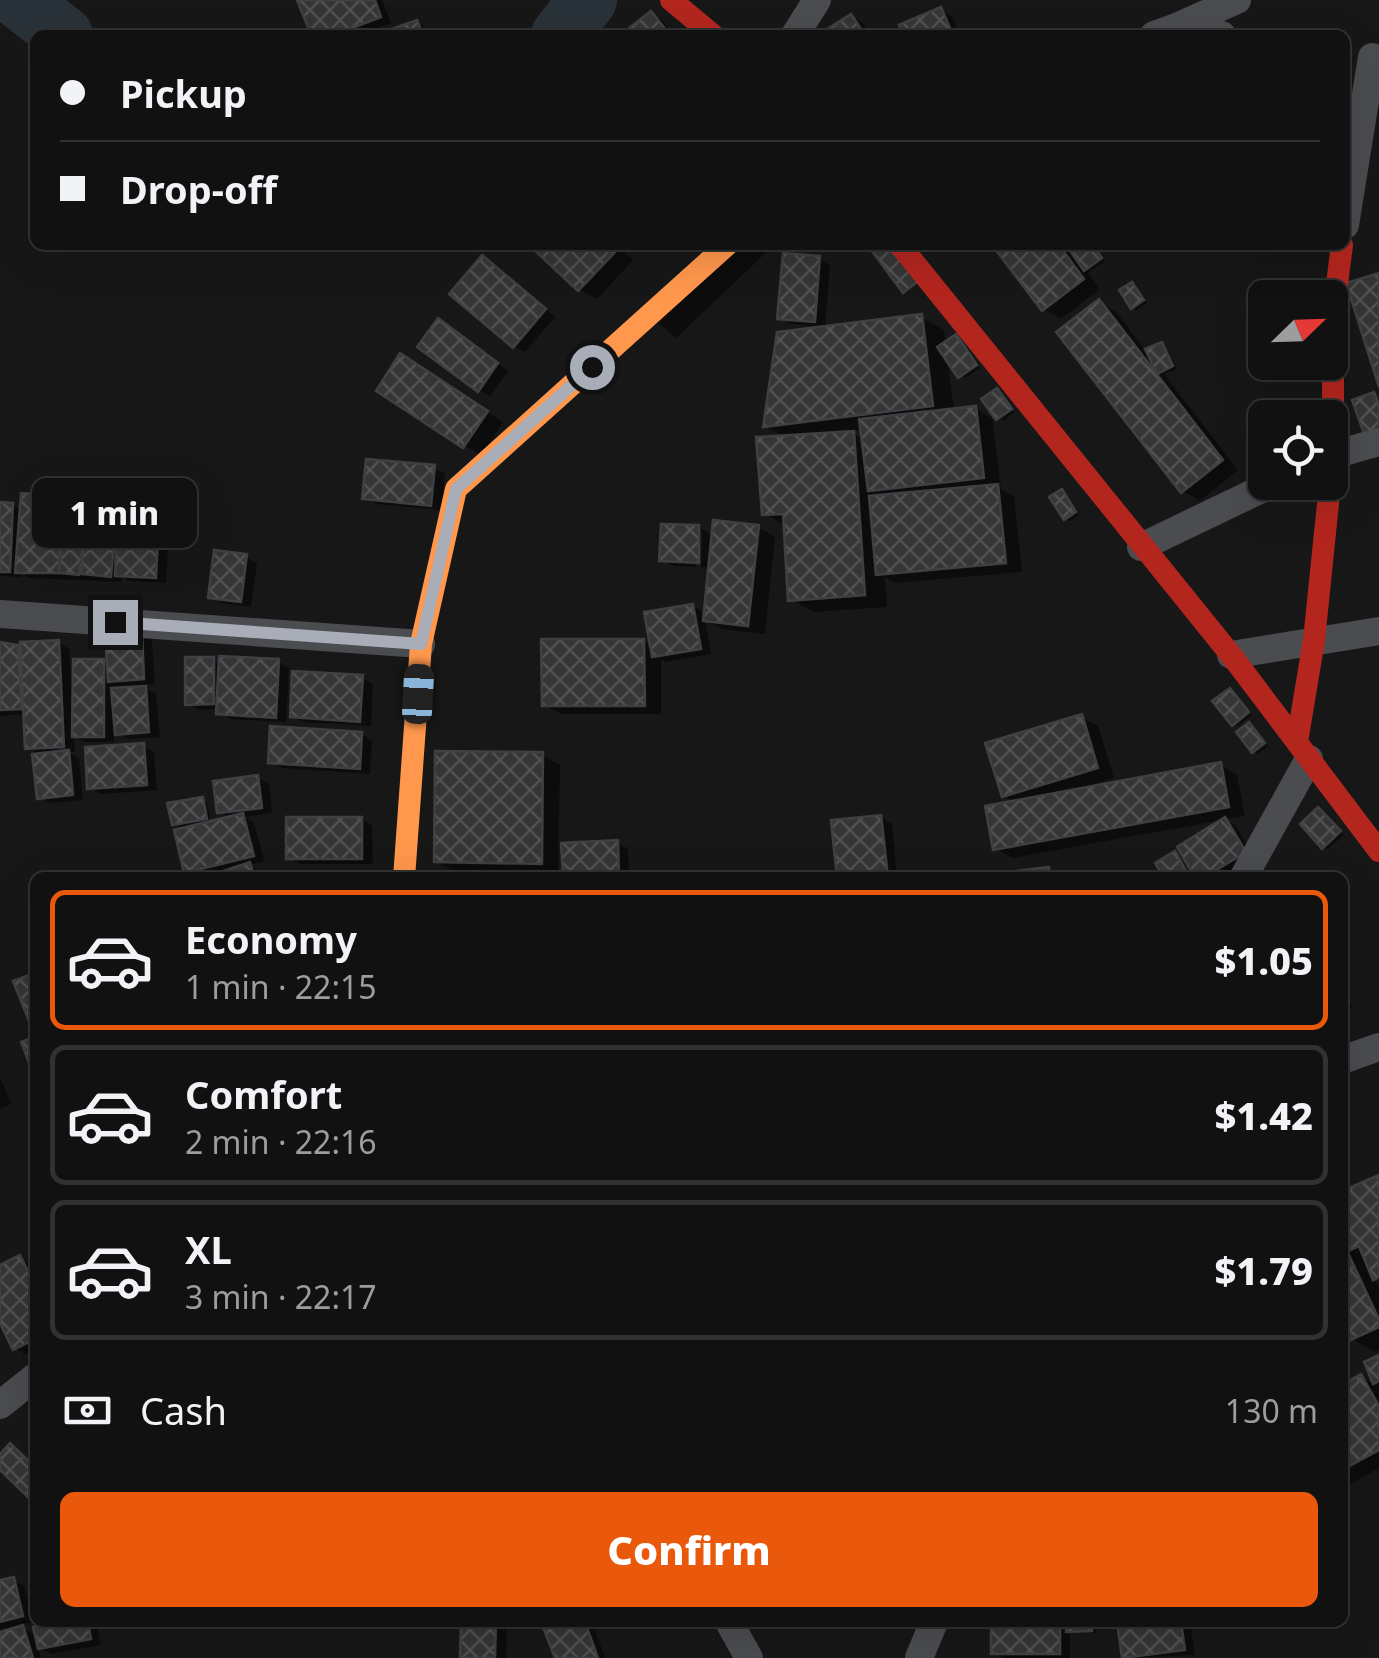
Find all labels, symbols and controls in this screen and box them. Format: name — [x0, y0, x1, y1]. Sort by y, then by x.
text: Pickup — [120, 67, 247, 119]
text: Drop-off — [120, 163, 277, 215]
north arrow — [1248, 280, 1348, 380]
map controls — [1248, 280, 1348, 500]
route start — [570, 345, 615, 390]
button: locate — [1248, 400, 1348, 500]
callout: 1 min — [32, 477, 198, 547]
text: 1 min — [70, 491, 159, 534]
route end — [93, 600, 138, 645]
car — [401, 663, 435, 725]
text: Economy — [185, 913, 357, 965]
icon: car — [65, 915, 155, 1005]
text: $1.05 — [1214, 934, 1313, 986]
text: 1 min · 22:15 — [185, 965, 377, 1008]
text: Comfort — [185, 1068, 342, 1120]
icon: car — [65, 1070, 155, 1160]
text: $1.42 — [1214, 1089, 1313, 1141]
text: 2 min · 22:16 — [185, 1120, 377, 1163]
text: XL — [185, 1223, 232, 1275]
icon: car — [65, 1225, 155, 1315]
text: $1.79 — [1214, 1244, 1313, 1296]
text: 3 min · 22:17 — [185, 1275, 377, 1318]
icon: cash — [60, 1383, 115, 1438]
text: Cash — [140, 1384, 227, 1436]
text: 130 m — [1225, 1389, 1318, 1432]
button: Confirm — [60, 1492, 1318, 1607]

